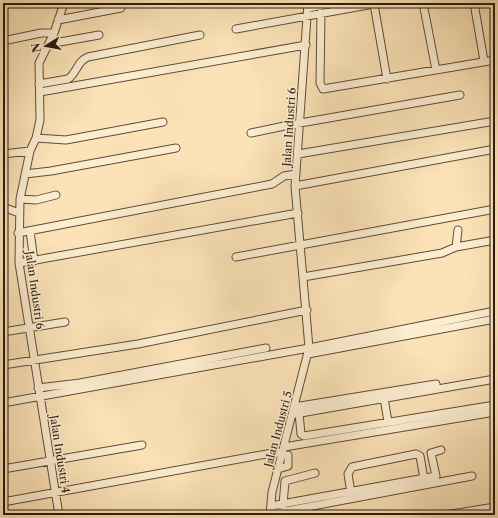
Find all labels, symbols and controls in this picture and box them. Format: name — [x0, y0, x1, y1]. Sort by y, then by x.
north arrow — [26, 26, 66, 66]
text: N — [28, 41, 44, 54]
street label: Jalan Industri 6 — [279, 87, 299, 169]
street label: Jalan Industri 6 — [22, 248, 48, 331]
street label: Jalan Industri 5 — [261, 389, 295, 471]
street label: Jalan Industri 4 — [47, 412, 73, 494]

